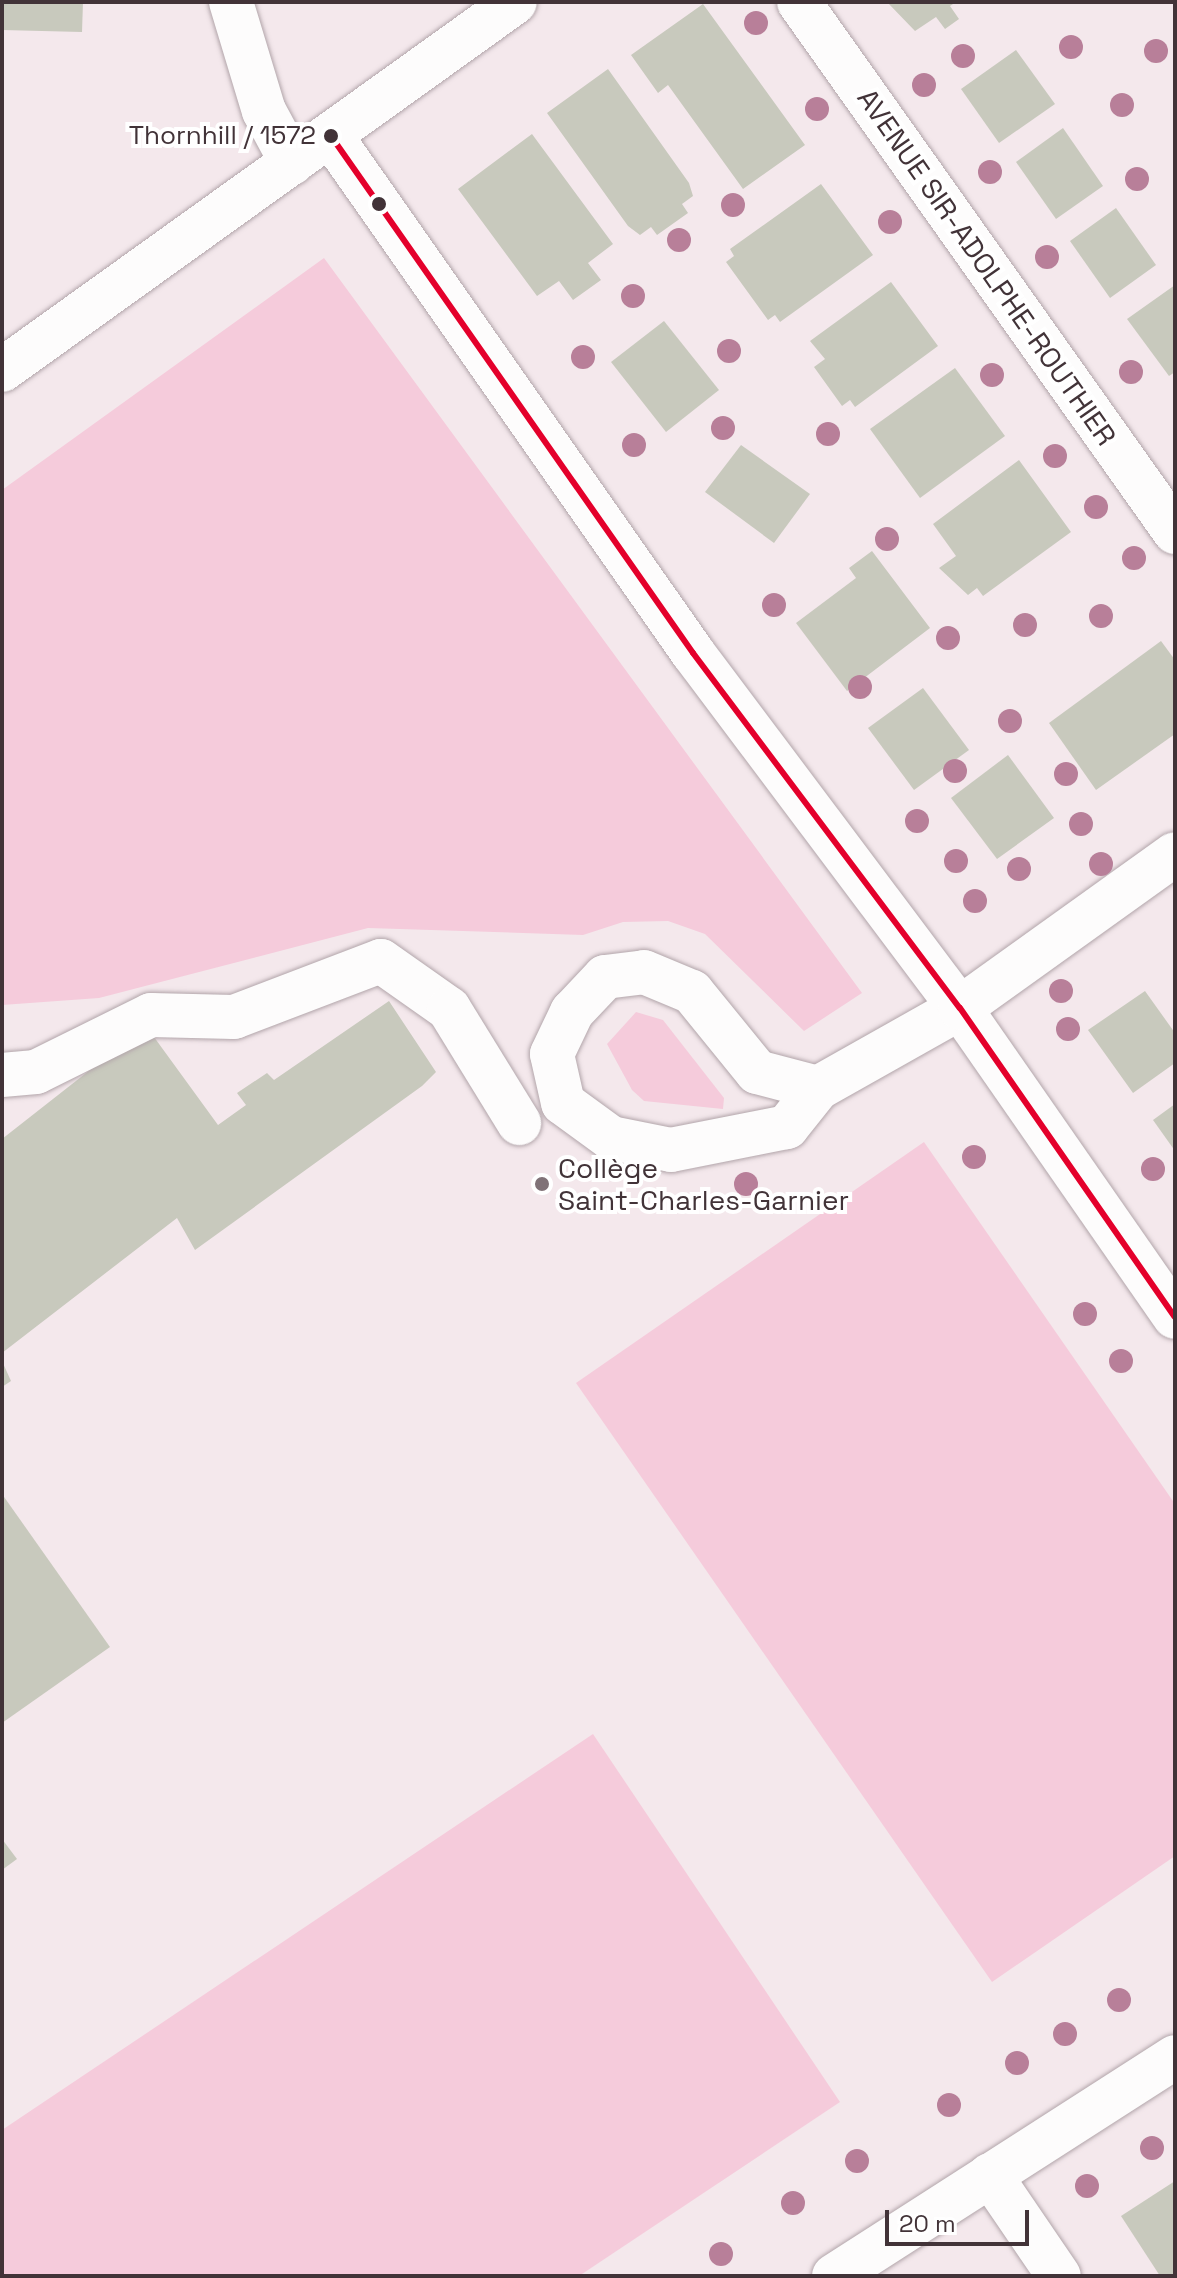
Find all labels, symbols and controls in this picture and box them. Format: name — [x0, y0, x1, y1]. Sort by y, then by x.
street label: AVENUE SIR-ADOLPHE-ROUTHIER — [851, 82, 1123, 452]
place label: Thornhill / 1572 — [129, 120, 316, 152]
marker: Thornhill / 1572 — [323, 128, 339, 144]
unlabelled marker — [371, 196, 387, 212]
place label: Collège Saint-Charles-Garnier — [558, 1151, 849, 1217]
marker: Collège Saint-Charles-Garnier — [533, 1175, 551, 1193]
scale bar — [889, 2194, 1033, 2244]
text: 20 m — [899, 2208, 956, 2239]

